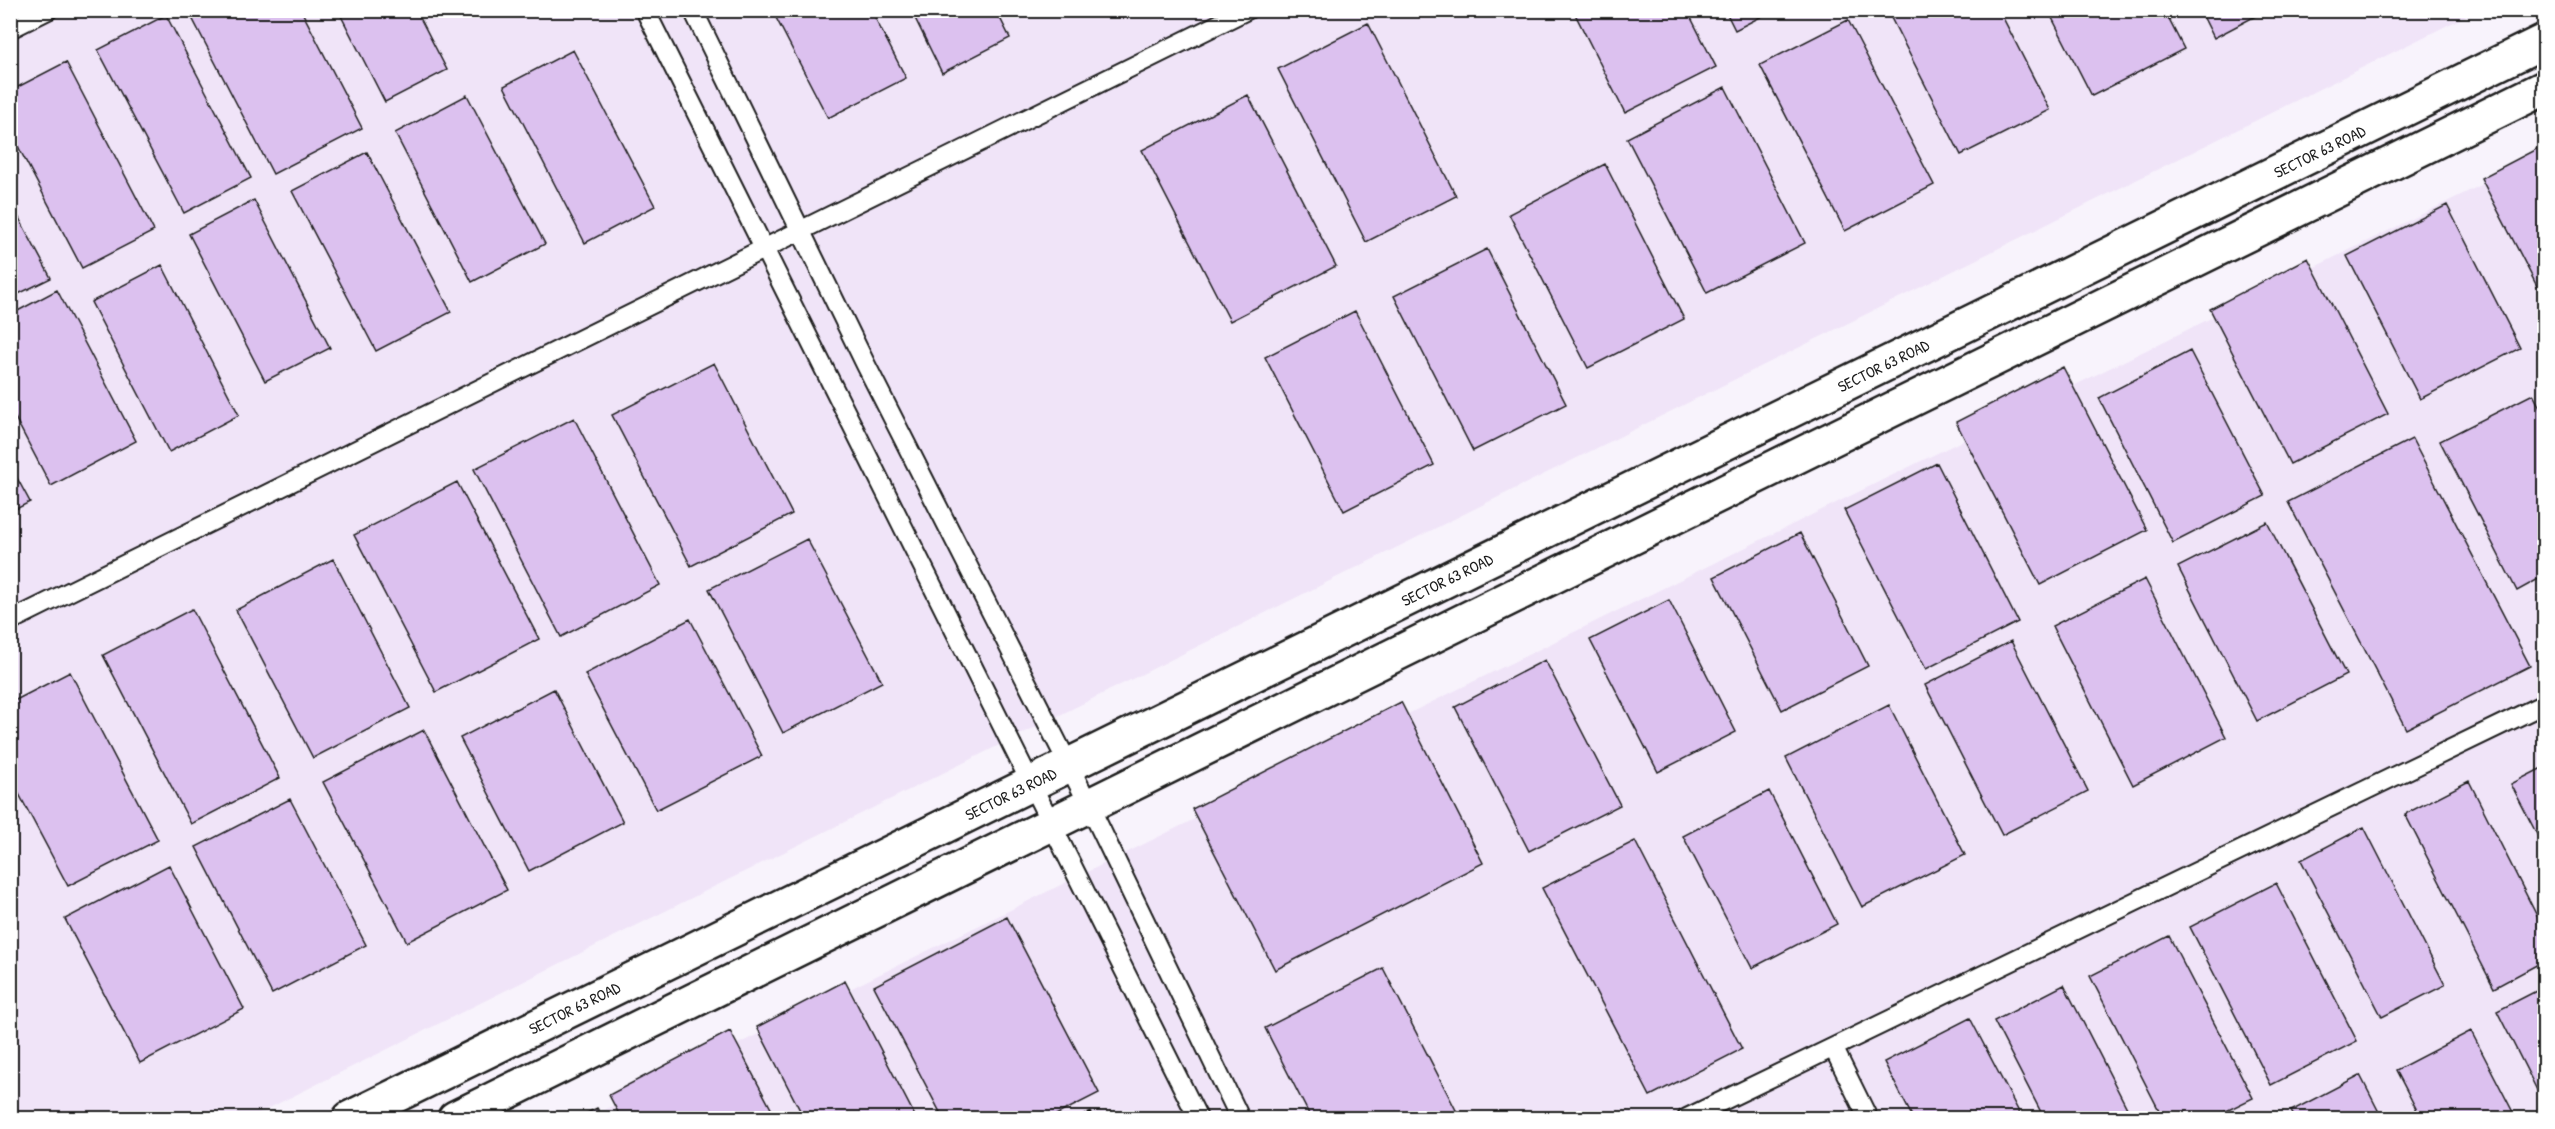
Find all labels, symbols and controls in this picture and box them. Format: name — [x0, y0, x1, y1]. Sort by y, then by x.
street label: SECTOR 63 ROAD — [2270, 119, 2369, 183]
street label: SECTOR 63 ROAD — [1834, 333, 1933, 397]
street label: SECTOR 63 ROAD — [1397, 548, 1497, 611]
street label: SECTOR 63 ROAD — [961, 762, 1061, 825]
street label: SECTOR 63 ROAD — [525, 976, 624, 1040]

